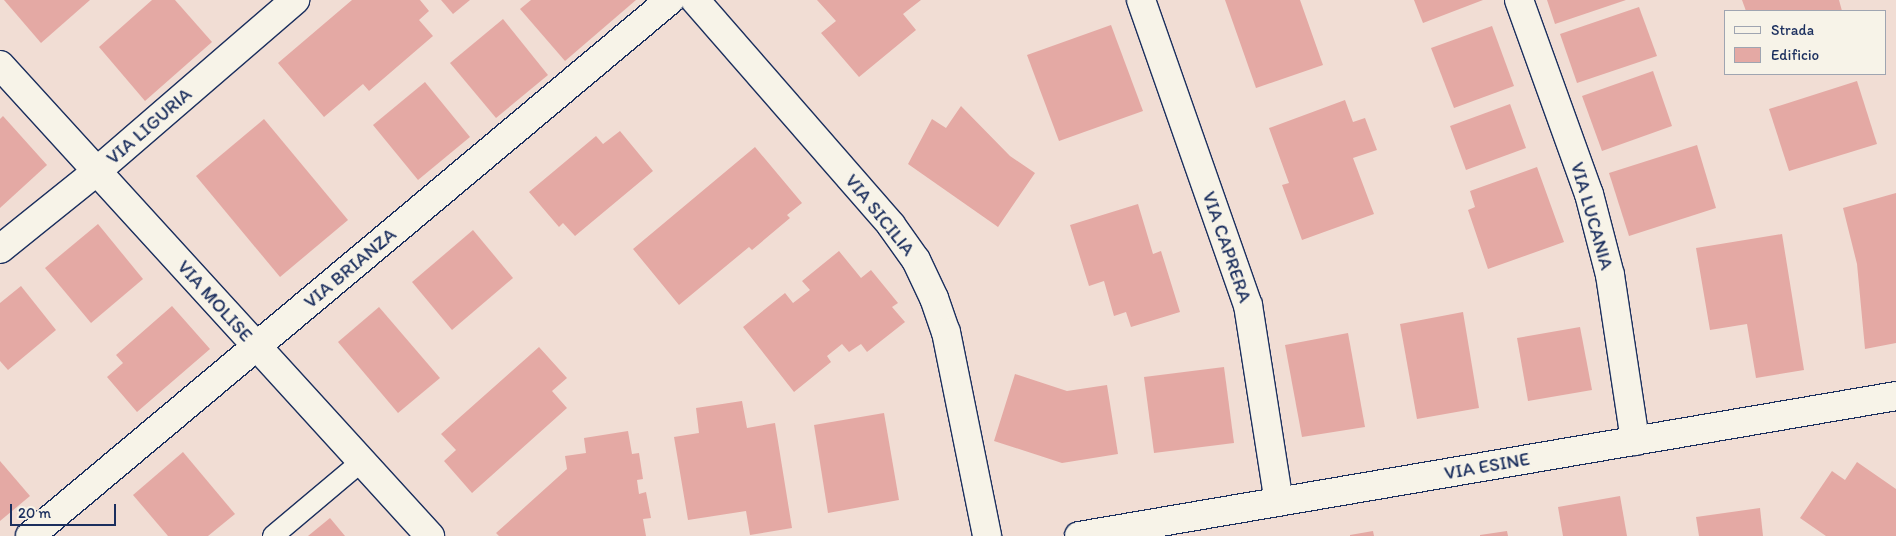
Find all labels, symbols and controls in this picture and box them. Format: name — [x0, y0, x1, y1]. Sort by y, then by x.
legend — [1724, 10, 1886, 75]
text: Strada — [1771, 21, 1814, 39]
text: Edificio — [1771, 46, 1819, 64]
street label: VIA LIGURIA — [101, 82, 197, 170]
street label: VIA LUCANIA — [1565, 159, 1619, 273]
street label: VIA SICILIA — [840, 170, 920, 260]
street label: VIA CAPRERA — [1197, 188, 1257, 306]
street label: VIA BRIANZA — [299, 223, 401, 313]
street label: VIA MOLISE — [173, 257, 257, 345]
street label: VIA ESINE — [1444, 447, 1530, 485]
scale bar — [12, 494, 119, 526]
text: 20 m — [18, 504, 51, 522]

